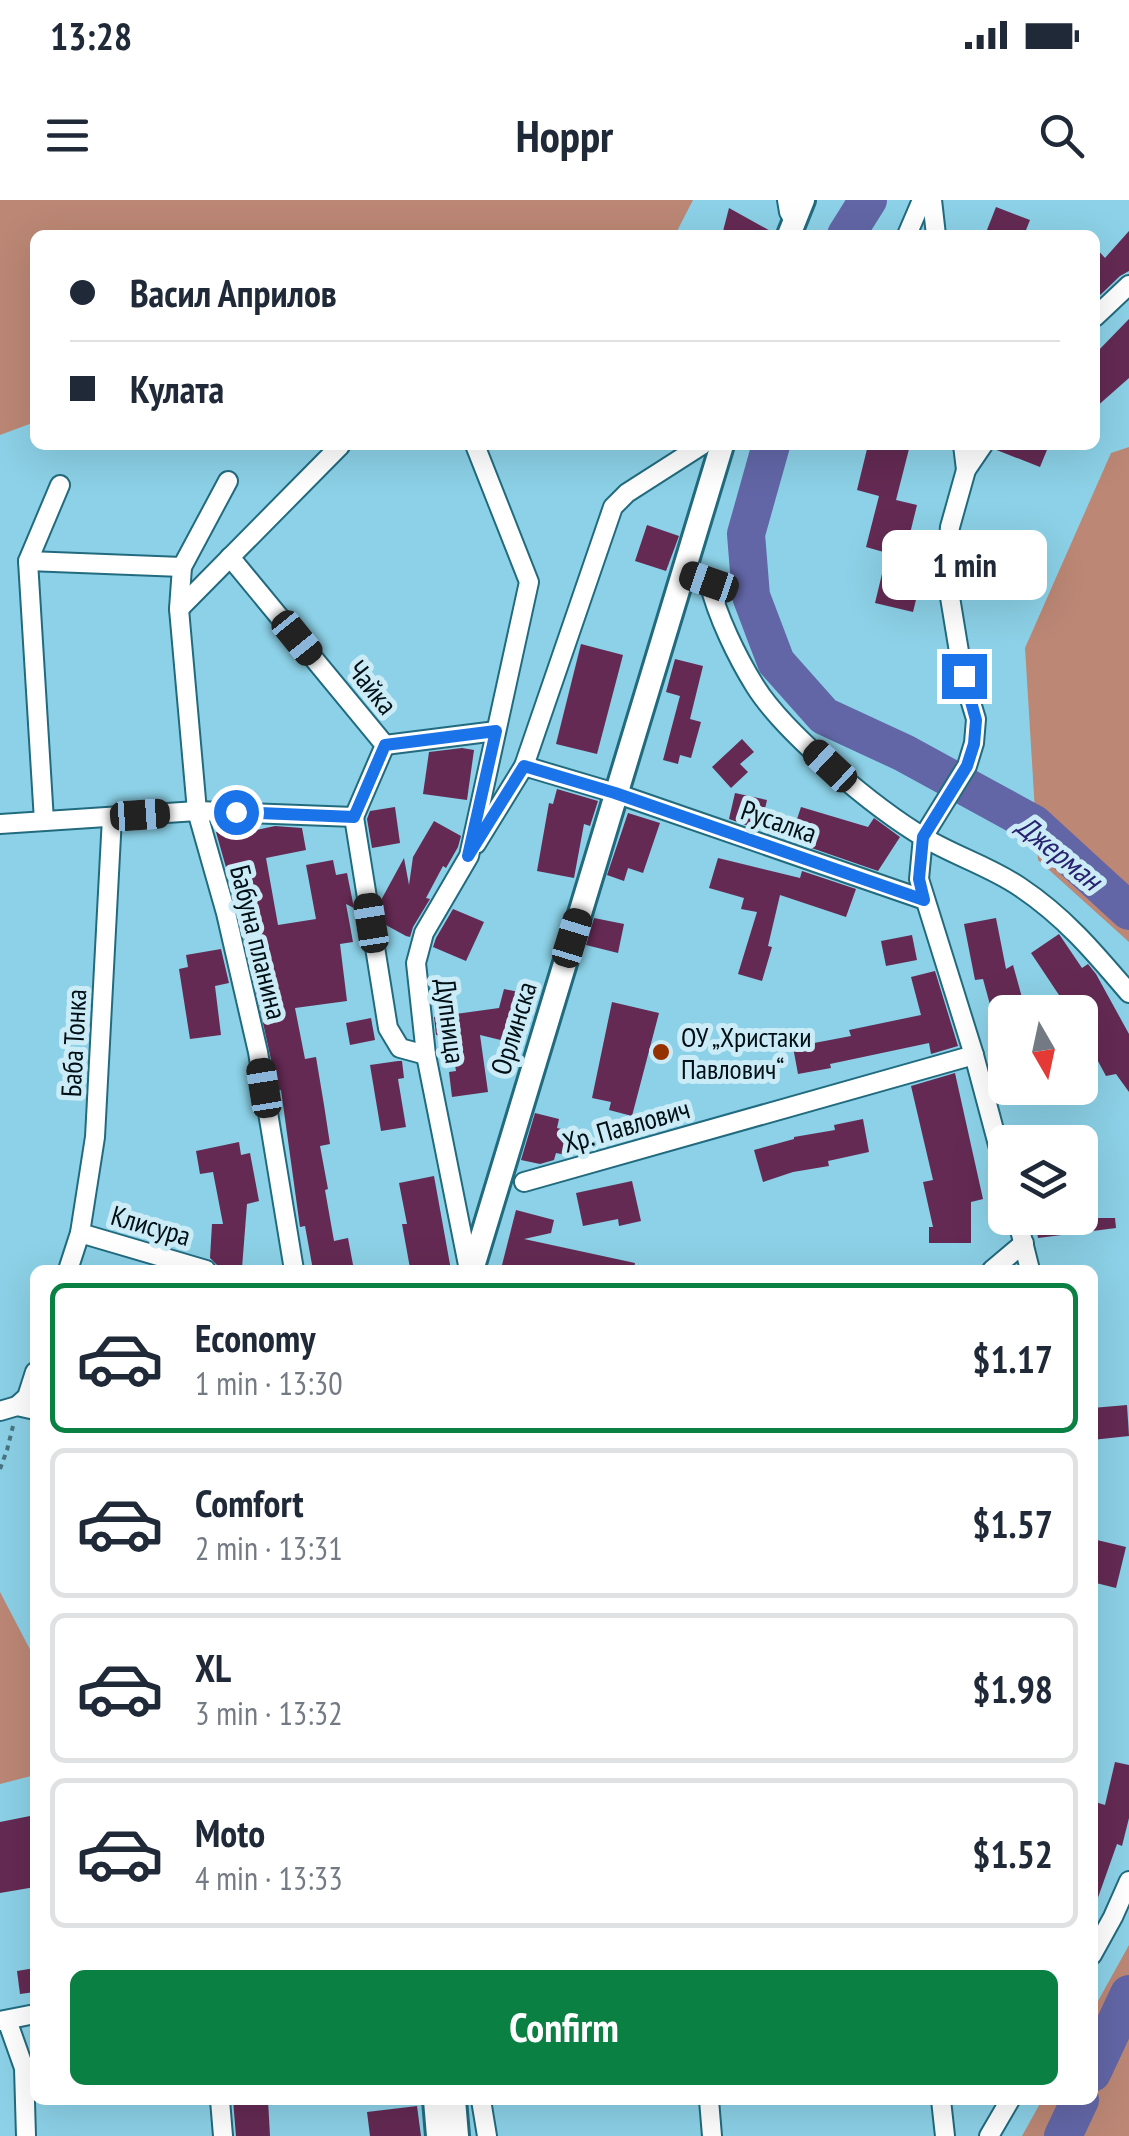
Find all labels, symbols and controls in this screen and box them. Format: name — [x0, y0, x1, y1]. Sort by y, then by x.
text: 13:28 — [50, 11, 132, 60]
text: Hoppr — [516, 106, 613, 164]
icon: menu — [40, 108, 95, 163]
icon: search — [1034, 108, 1089, 163]
text: Васил Априлов — [130, 268, 337, 317]
text: Кулата — [130, 364, 224, 413]
callout: 1 min — [882, 531, 1046, 601]
text: 1 min — [932, 544, 997, 586]
car — [676, 558, 742, 606]
car — [266, 605, 328, 671]
street label: Чайка — [340, 652, 406, 722]
route end — [942, 654, 987, 699]
car — [798, 735, 862, 797]
route start — [214, 790, 259, 835]
street label: Русалка — [736, 791, 822, 851]
car — [109, 798, 171, 832]
water label: Джерман — [1009, 805, 1113, 900]
street label: Бабуна планина — [222, 861, 296, 1023]
car — [351, 891, 391, 955]
car — [549, 905, 595, 971]
street label: Дупница — [427, 976, 475, 1066]
street label: Орлинска — [481, 977, 545, 1079]
street label: Баба Тонка — [52, 988, 94, 1098]
north arrow — [988, 995, 1098, 1105]
map controls — [988, 995, 1098, 1235]
place label: ОУ „Христаки Павлович“ — [681, 1018, 811, 1087]
marker: ОУ „Христаки Павлович“ — [650, 1041, 672, 1063]
car — [244, 1056, 284, 1120]
street label: Хр. Павлович — [558, 1089, 694, 1161]
button: layers — [988, 1125, 1098, 1235]
street label: Клисура — [107, 1196, 195, 1254]
icon: car — [75, 1313, 165, 1403]
text: Economy — [195, 1313, 315, 1362]
text: $1.17 — [972, 1334, 1053, 1383]
text: 1 min · 13:30 — [195, 1362, 343, 1404]
icon: car — [75, 1478, 165, 1568]
text: Comfort — [195, 1478, 304, 1527]
text: $1.57 — [972, 1499, 1053, 1548]
text: 2 min · 13:31 — [195, 1527, 343, 1569]
icon: car — [75, 1643, 165, 1733]
text: XL — [195, 1643, 231, 1692]
text: $1.98 — [972, 1664, 1053, 1713]
text: 3 min · 13:32 — [195, 1692, 343, 1734]
icon: car — [75, 1808, 165, 1898]
text: Moto — [195, 1808, 265, 1857]
text: $1.52 — [972, 1829, 1053, 1878]
text: 4 min · 13:33 — [195, 1857, 343, 1899]
button: Confirm — [70, 1970, 1058, 2085]

